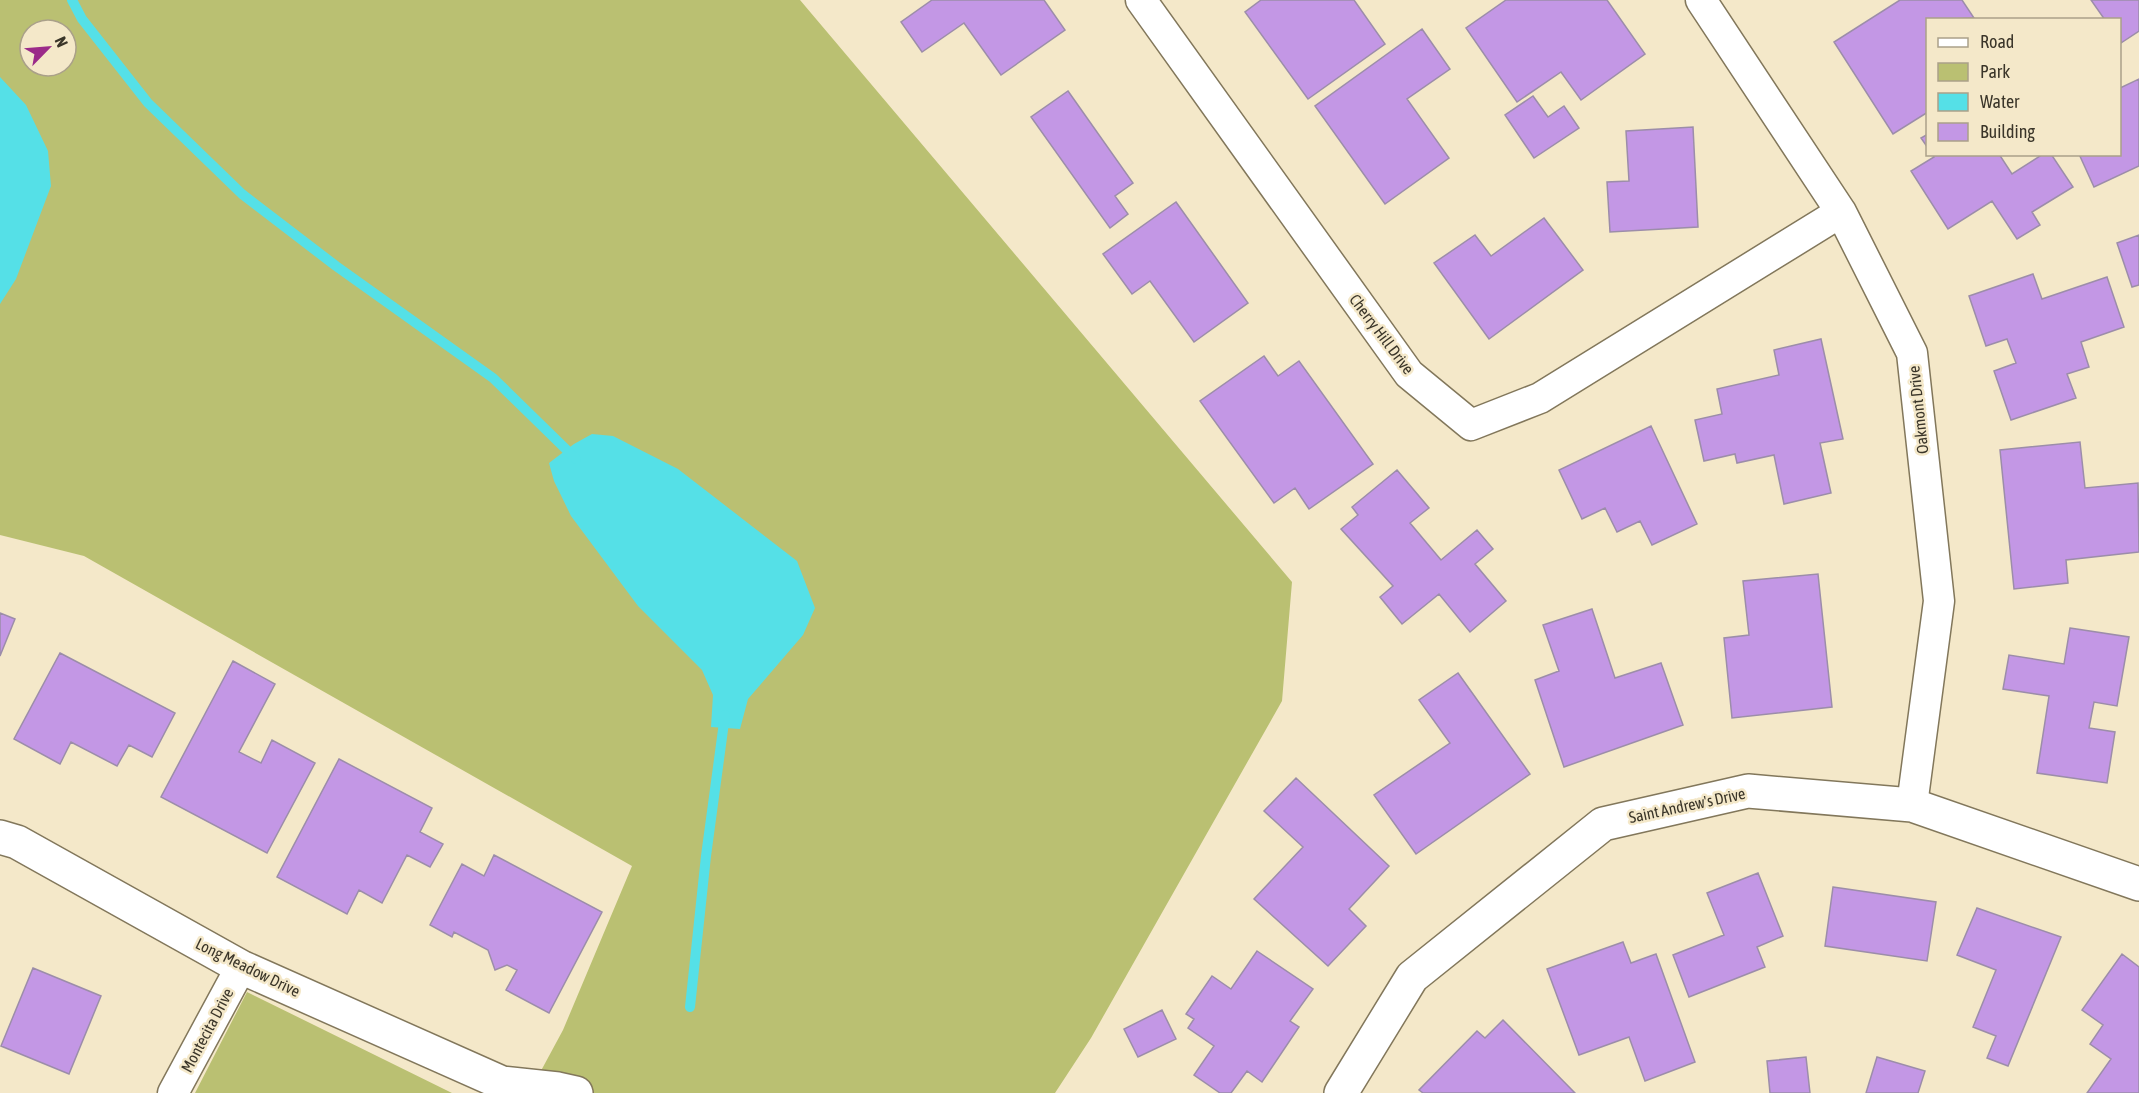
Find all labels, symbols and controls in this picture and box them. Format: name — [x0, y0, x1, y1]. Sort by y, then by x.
north arrow — [18, 18, 78, 78]
legend — [1926, 18, 2121, 156]
text: Road — [1980, 31, 2014, 52]
text: N — [51, 34, 72, 50]
text: Park — [1980, 61, 2010, 82]
text: Water — [1980, 91, 2020, 112]
text: Building — [1980, 121, 2035, 142]
street label: Cherry Hill Drive — [1345, 291, 1418, 378]
street label: Oakmont Drive — [1904, 365, 1932, 455]
street label: Saint Andrew's Drive — [1627, 784, 1747, 826]
street label: Long Meadow Drive — [193, 934, 303, 1001]
street label: Montecita Drive — [177, 985, 237, 1075]

